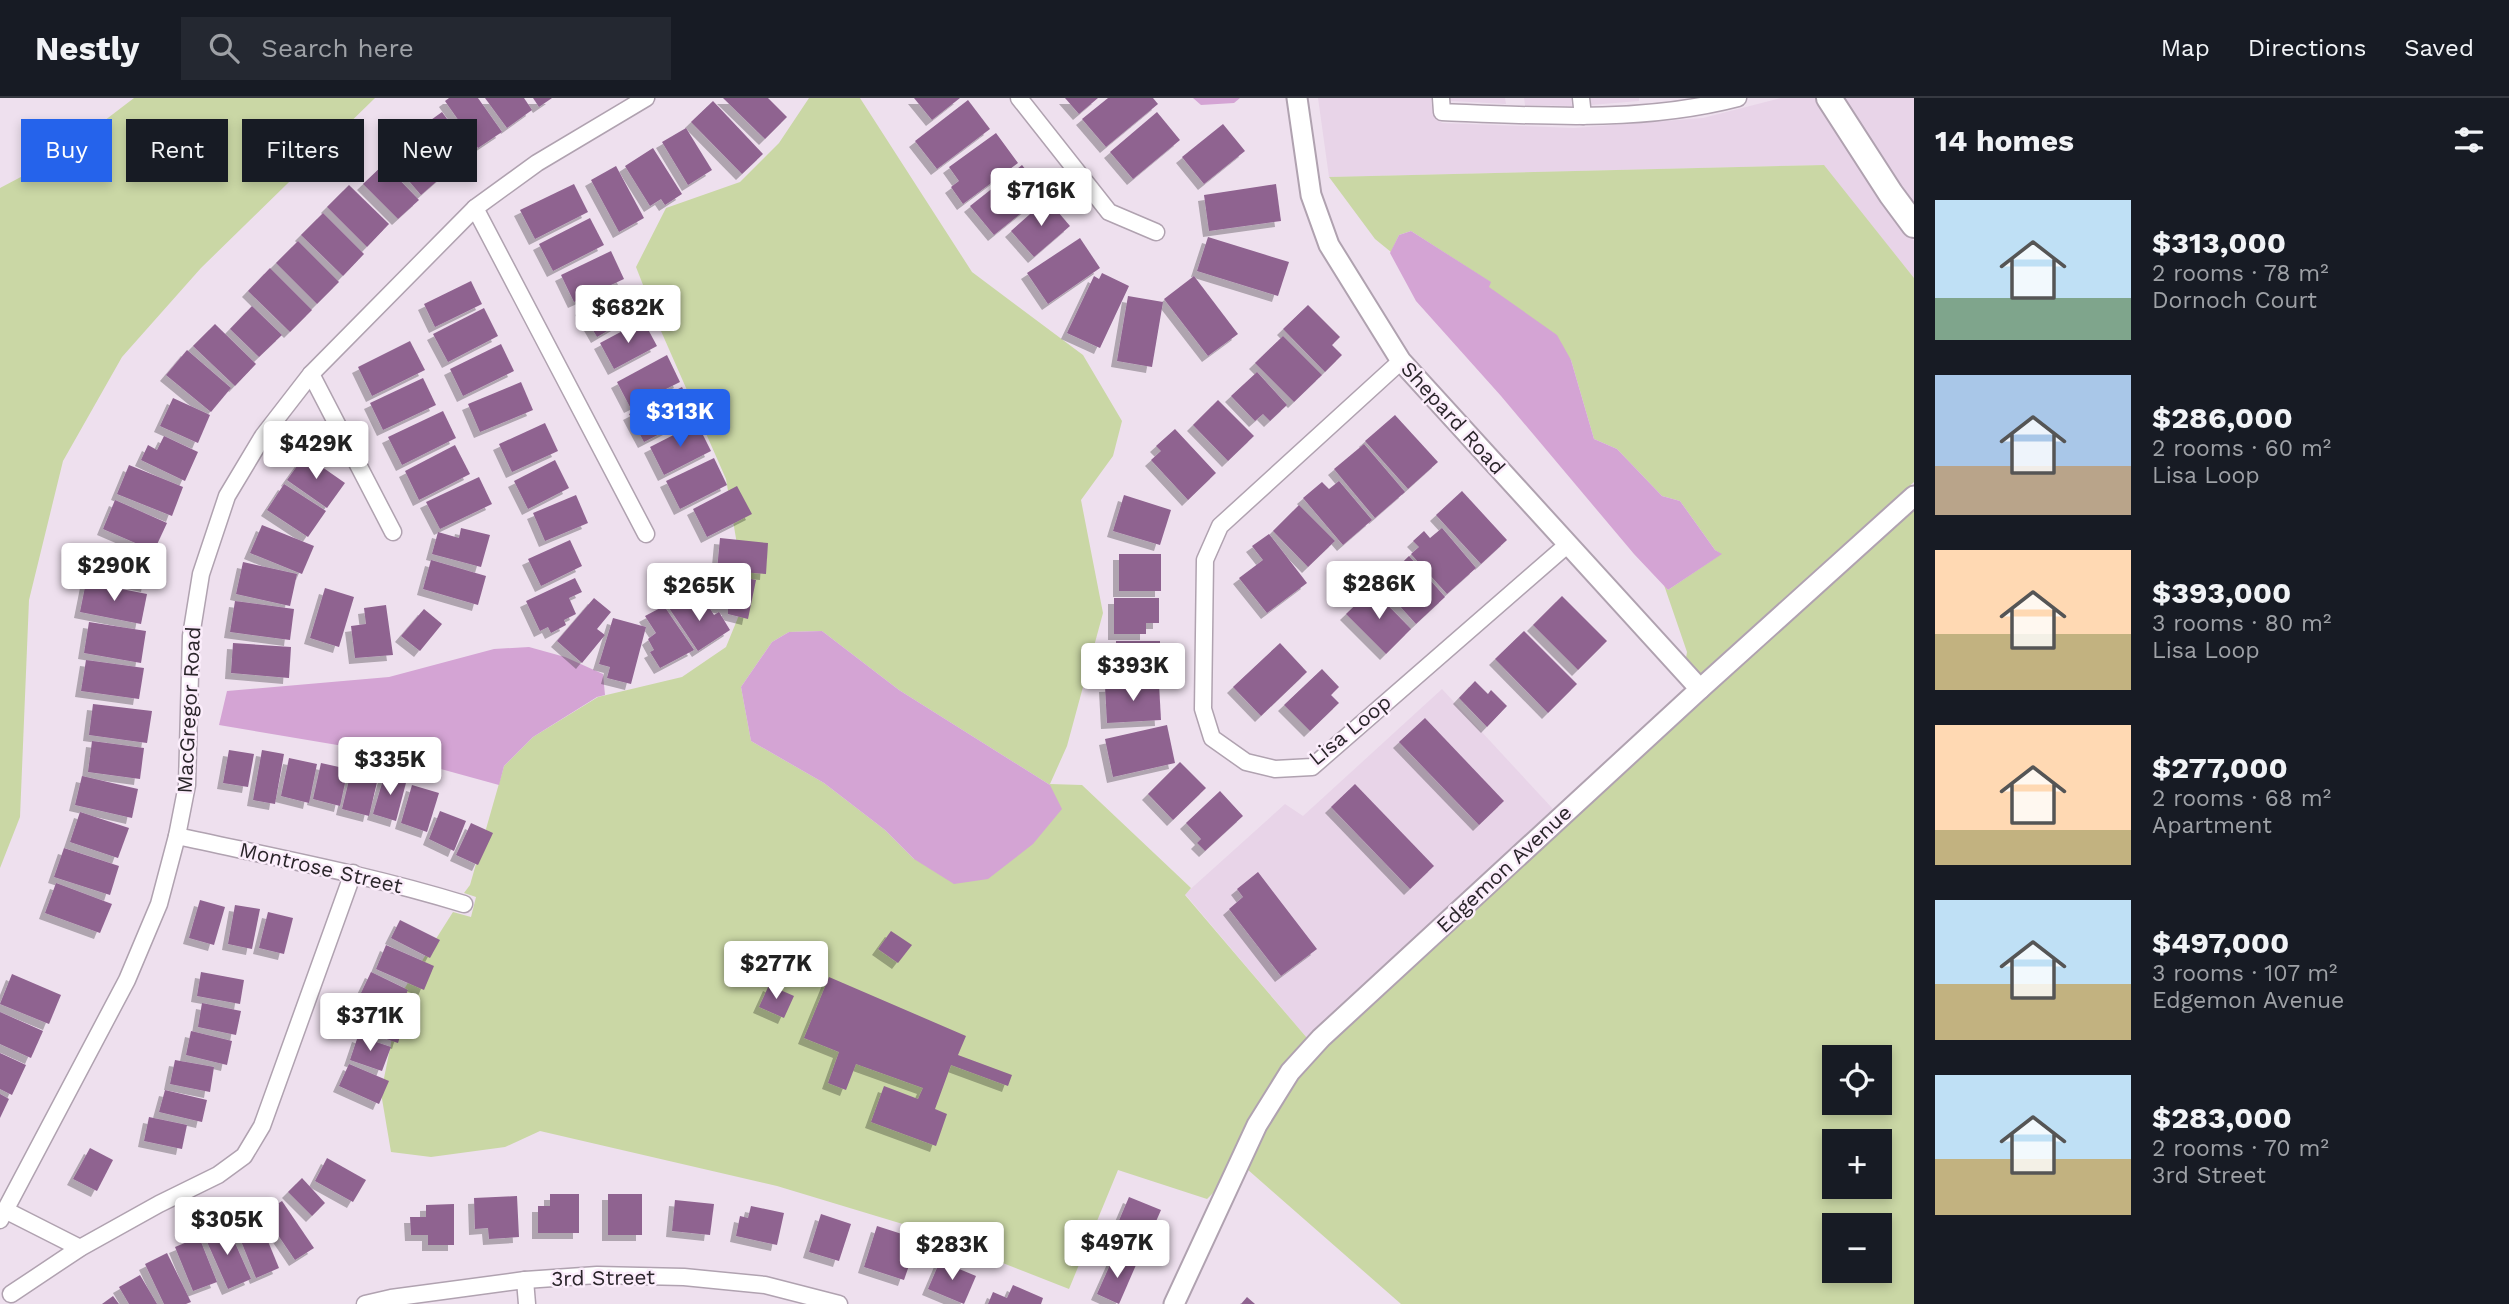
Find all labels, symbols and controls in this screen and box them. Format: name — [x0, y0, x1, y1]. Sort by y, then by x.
search box — [181, 17, 671, 80]
text: Nestly — [35, 29, 139, 68]
icon: search — [205, 29, 243, 67]
text: Search here — [261, 33, 414, 63]
text: Map — [2161, 34, 2210, 62]
text: Directions — [2248, 34, 2366, 62]
text: Saved — [2404, 34, 2474, 62]
chip: Buy — [21, 119, 112, 182]
chip: Rent — [126, 119, 228, 182]
chip: Filters — [242, 119, 364, 182]
chip: New — [378, 119, 477, 182]
icon: filters — [2450, 121, 2488, 159]
text: 14 homes — [1935, 123, 2074, 158]
pin: $716K — [992, 169, 1090, 228]
text: $716K — [1007, 177, 1075, 204]
text: $313,000 — [2152, 225, 2286, 260]
icon: home — [1991, 228, 2075, 312]
text: 2 rooms · 78 m² — [2152, 260, 2329, 287]
pin: $682K — [579, 286, 677, 345]
text: Dornoch Court — [2152, 287, 2317, 314]
text: $682K — [592, 294, 664, 321]
street label: Shepard Road — [1396, 356, 1511, 479]
pin: $313K — [631, 390, 729, 449]
text: $313K — [646, 398, 714, 425]
text: $286,000 — [2152, 400, 2293, 435]
icon: home — [1991, 403, 2075, 487]
pin: $429K — [267, 422, 365, 481]
text: $429K — [279, 430, 353, 457]
text: 2 rooms · 60 m² — [2152, 435, 2331, 462]
text: Lisa Loop — [2152, 462, 2260, 489]
pin: $290K — [65, 544, 163, 603]
text: $290K — [77, 552, 151, 579]
pin: $286K — [1330, 561, 1428, 621]
pin: $265K — [650, 564, 748, 623]
text: $286K — [1343, 570, 1415, 597]
text: $265K — [663, 572, 735, 599]
text: $393,000 — [2152, 575, 2291, 610]
icon: home — [1991, 578, 2075, 662]
text: 3 rooms · 80 m² — [2152, 610, 2331, 637]
street label: MacGregor Road — [172, 626, 205, 794]
text: Lisa Loop — [2152, 637, 2260, 664]
pin: $393K — [1084, 644, 1182, 703]
text: $393K — [1097, 652, 1169, 679]
street label: Lisa Loop — [1304, 689, 1396, 770]
pin: $335K — [341, 738, 439, 797]
text: $335K — [354, 746, 426, 773]
text: $277,000 — [2152, 750, 2288, 785]
icon: home — [1991, 753, 2075, 837]
text: 2 rooms · 68 m² — [2152, 785, 2331, 812]
street label: Edgemon Avenue — [1431, 800, 1576, 938]
text: Apartment — [2152, 812, 2272, 839]
street label: Montrose Street — [237, 837, 405, 898]
text: $497,000 — [2152, 925, 2289, 960]
icon: home — [1991, 928, 2075, 1012]
pin: $277K — [727, 942, 825, 1001]
text: $277K — [740, 950, 812, 977]
text: 3 rooms · 107 m² — [2152, 960, 2338, 987]
text: Edgemon Avenue — [2152, 987, 2344, 1014]
pin: $371K — [321, 993, 419, 1053]
text: $371K — [336, 1002, 404, 1029]
map controls — [1822, 1045, 1892, 1283]
button: locate — [1822, 1045, 1892, 1115]
text: $283,000 — [2152, 1100, 2292, 1135]
icon: home — [1991, 1103, 2075, 1187]
button: + — [1822, 1129, 1892, 1199]
text: 2 rooms · 70 m² — [2152, 1135, 2329, 1162]
text: 3rd Street — [2152, 1162, 2266, 1189]
pin: $305K — [178, 1198, 276, 1257]
text: $305K — [191, 1206, 263, 1233]
button: − — [1822, 1213, 1892, 1283]
pin: $497K — [1068, 1220, 1166, 1280]
pin: $283K — [903, 1222, 1001, 1282]
text: $497K — [1080, 1229, 1154, 1256]
text: $283K — [916, 1231, 988, 1258]
street label: 3rd Street — [551, 1264, 655, 1291]

